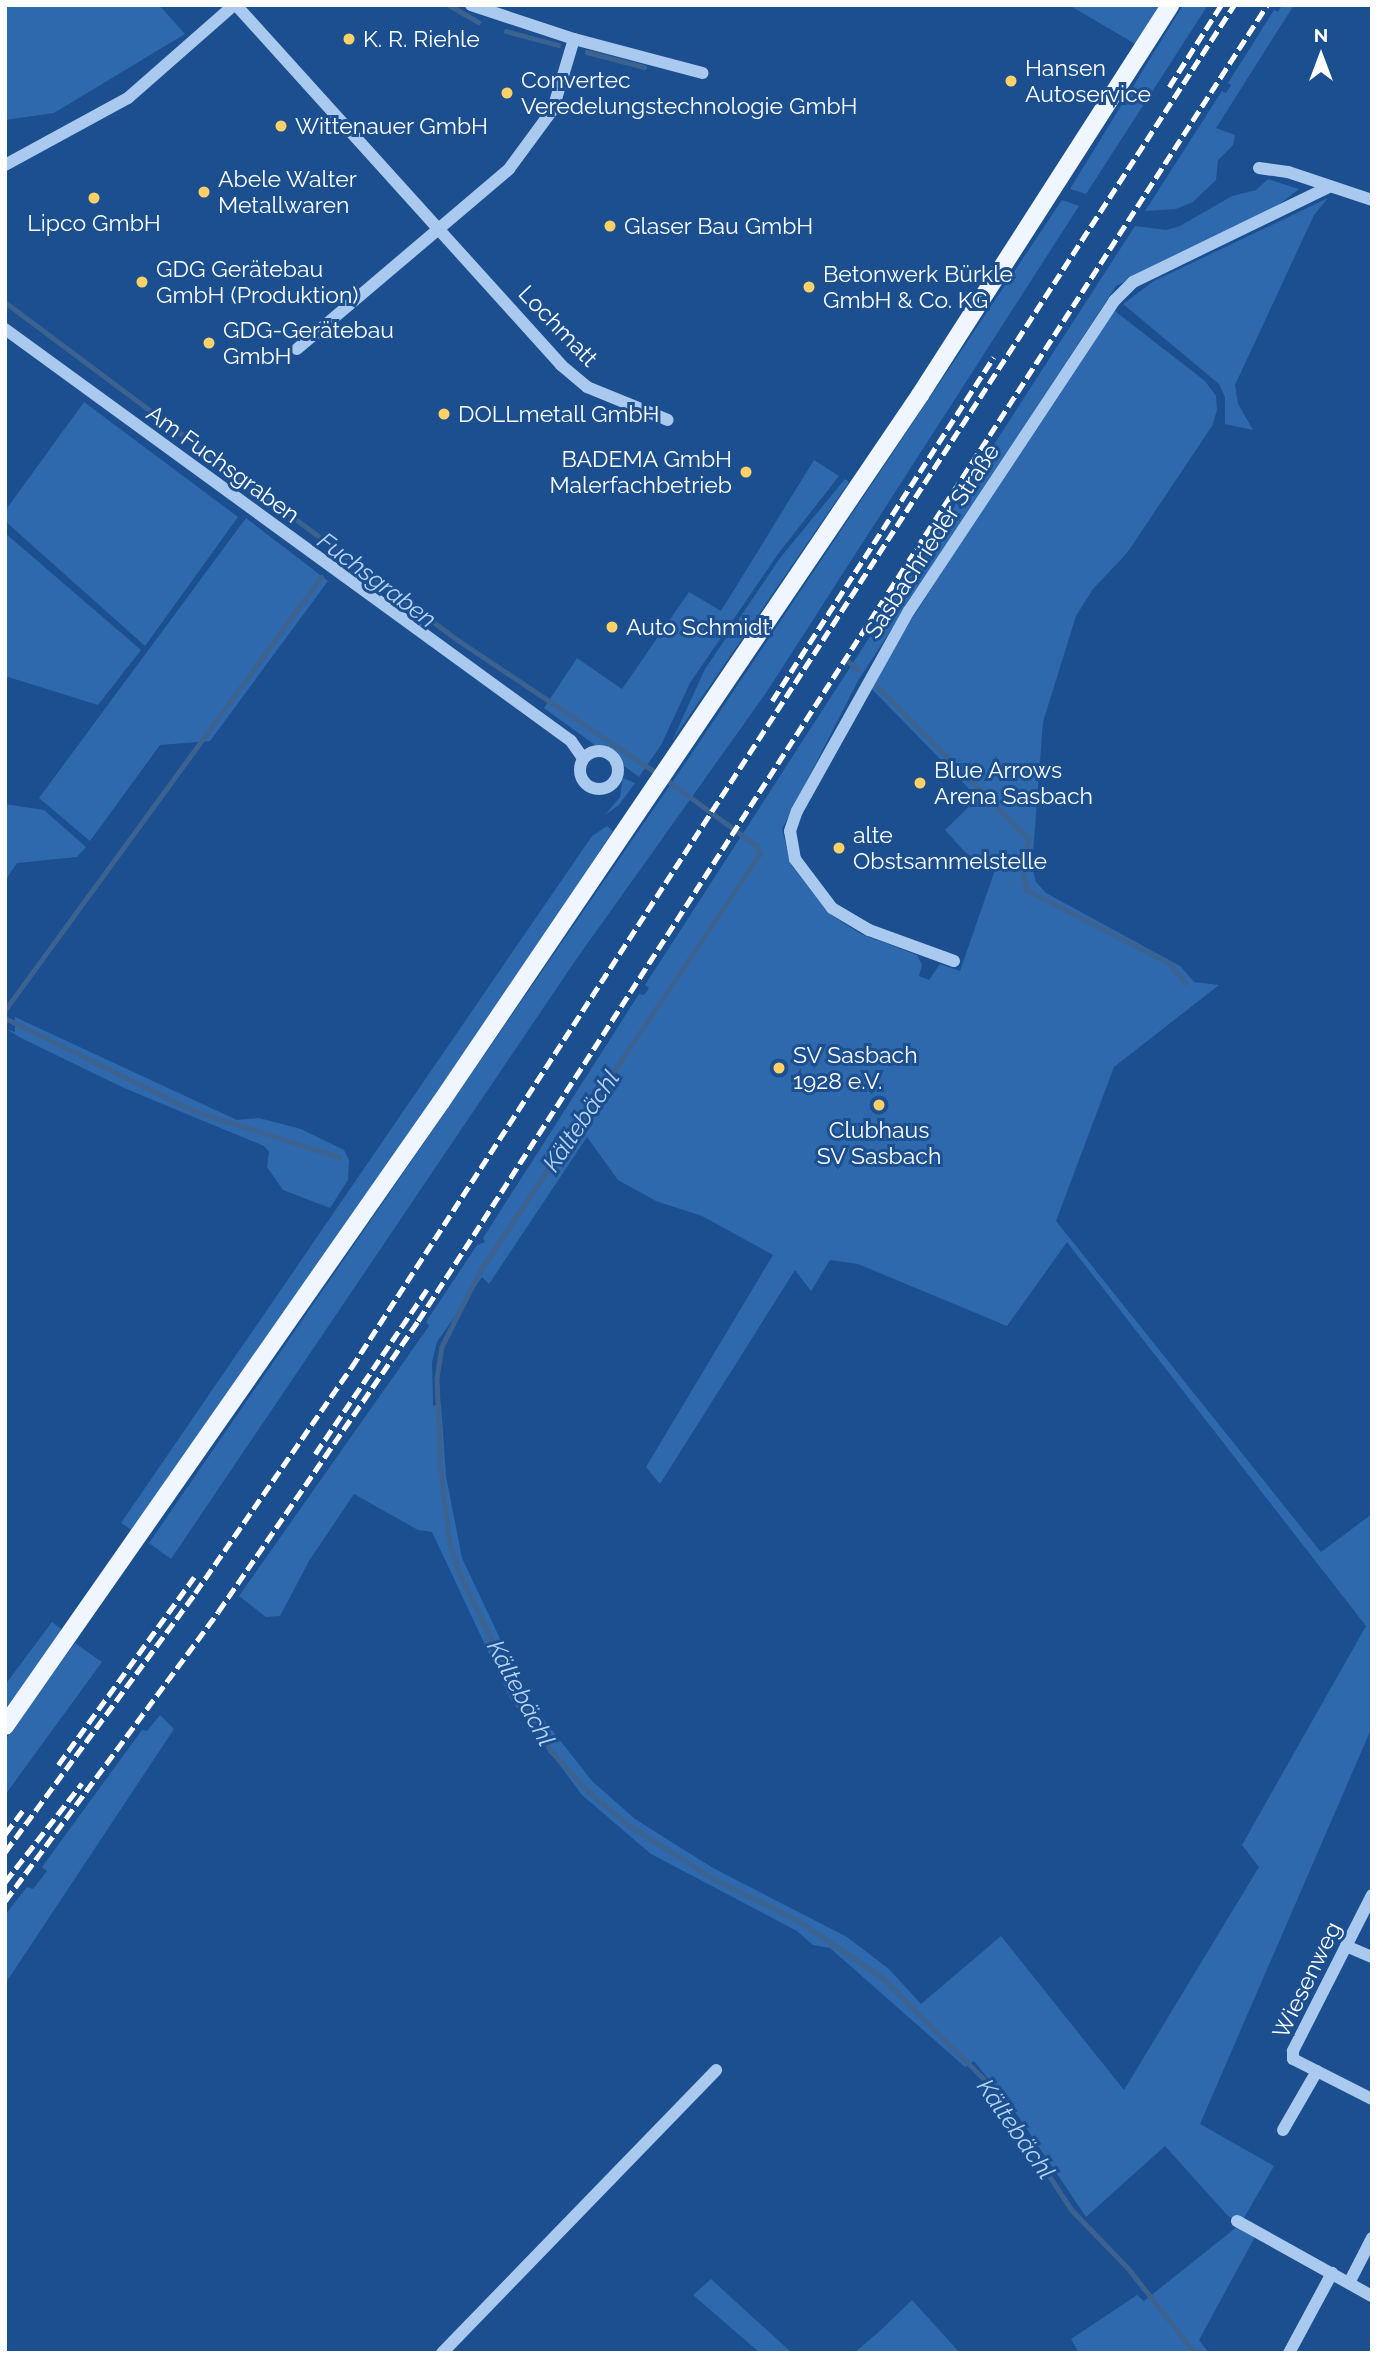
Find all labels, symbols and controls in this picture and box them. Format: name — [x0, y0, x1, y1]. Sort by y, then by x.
north arrow — [1286, 21, 1356, 91]
text: N — [1314, 24, 1328, 46]
place label: K. R. Riehle — [363, 25, 480, 53]
marker: K. R. Riehle — [341, 31, 357, 47]
place label: Hansen Autoservice — [1025, 54, 1151, 108]
place label: Convertec Veredelungstechnologie GmbH — [521, 66, 857, 120]
marker: Hansen Autoservice — [1003, 73, 1019, 89]
marker: Convertec Veredelungstechnologie GmbH — [499, 85, 515, 101]
place label: Wittenauer GmbH — [295, 112, 488, 140]
marker: Wittenauer GmbH — [273, 118, 289, 134]
place label: Abele Walter Metallwaren — [218, 165, 358, 219]
marker: Abele Walter Metallwaren — [196, 184, 212, 200]
marker: Lipco GmbH — [86, 190, 102, 206]
place label: Lipco GmbH — [27, 209, 161, 237]
place label: Glaser Bau GmbH — [624, 212, 814, 240]
marker: Glaser Bau GmbH — [602, 218, 618, 234]
place label: GDG Gerätebau GmbH (Produktion) — [156, 255, 358, 309]
place label: Betonwerk Bürkle GmbH & Co. KG — [823, 260, 1013, 314]
marker: GDG Gerätebau GmbH (Produktion) — [134, 274, 150, 290]
marker: Betonwerk Bürkle GmbH & Co. KG — [801, 279, 817, 295]
street label: Lochmatt — [513, 280, 603, 372]
place label: GDG-Gerätebau GmbH — [223, 316, 394, 370]
marker: GDG-Gerätebau GmbH — [201, 335, 217, 351]
street label: Am Fuchsgraben — [141, 399, 305, 529]
place label: DOLLmetall GmbH — [458, 400, 660, 428]
marker: DOLLmetall GmbH — [436, 406, 452, 422]
street label: Sasbachrieder Straße — [859, 438, 1005, 644]
place label: BADEMA GmbH Malerfachbetrieb — [549, 445, 732, 499]
marker: BADEMA GmbH Malerfachbetrieb — [738, 464, 754, 480]
water label: Fuchsgraben — [312, 526, 442, 634]
place label: Auto Schmidt — [626, 613, 770, 641]
marker: Auto Schmidt — [604, 619, 620, 635]
place label: Blue Arrows Arena Sasbach — [934, 756, 1093, 810]
marker: Blue Arrows Arena Sasbach — [912, 775, 928, 791]
place label: alte Obstsammelstelle — [853, 821, 1047, 875]
marker: alte Obstsammelstelle — [831, 840, 847, 856]
place label: SV Sasbach 1928 e.V. — [793, 1041, 918, 1095]
marker: SV Sasbach 1928 e.V. — [771, 1060, 787, 1076]
water label: Kältebächl — [537, 1065, 625, 1177]
marker: Clubhaus SV Sasbach — [871, 1097, 887, 1113]
place label: Clubhaus SV Sasbach — [816, 1116, 942, 1170]
water label: Kältebächl — [481, 1635, 561, 1751]
street label: Wiesenweg — [1267, 1917, 1347, 2043]
water label: Kältebächl — [971, 2073, 1061, 2185]

